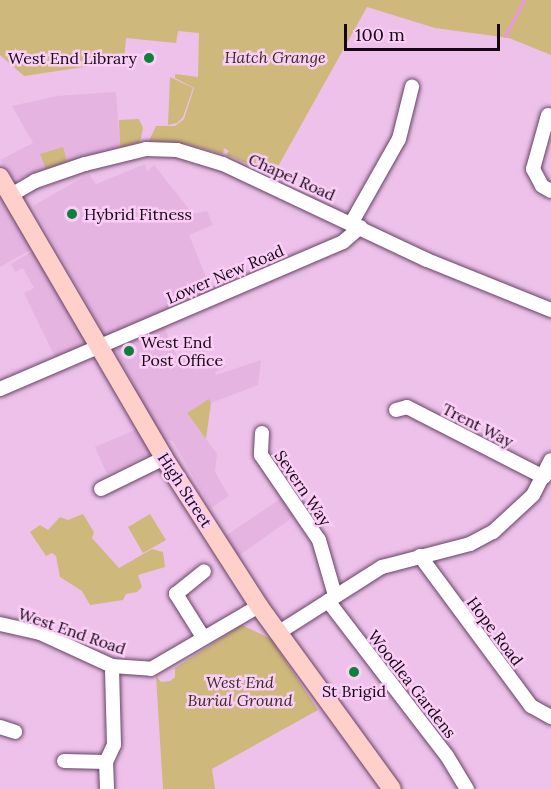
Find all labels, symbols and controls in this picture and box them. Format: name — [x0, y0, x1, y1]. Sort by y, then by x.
scale bar — [347, 12, 503, 50]
text: 100 m — [355, 23, 405, 46]
park label: Hatch Grange — [224, 47, 326, 67]
place label: West End Library — [8, 48, 137, 68]
marker: West End Library — [142, 51, 156, 65]
street label: Chapel Road — [246, 149, 338, 205]
place label: Hybrid Fitness — [84, 204, 192, 224]
marker: Hybrid Fitness — [65, 207, 79, 221]
street label: Lower New Road — [163, 241, 287, 307]
place label: West End Post Office — [141, 332, 223, 370]
marker: West End Post Office — [122, 344, 136, 358]
street label: Trent Way — [439, 399, 517, 451]
street label: Severn Way — [271, 447, 335, 529]
street label: High Street — [154, 449, 216, 531]
street label: Hope Road — [463, 593, 527, 669]
street label: West End Road — [16, 604, 128, 658]
street label: Woodlea Gardens — [364, 626, 460, 742]
marker: St Brigid — [347, 665, 361, 679]
park label: West End Burial Ground — [187, 672, 293, 710]
place label: St Brigid — [322, 681, 386, 701]

